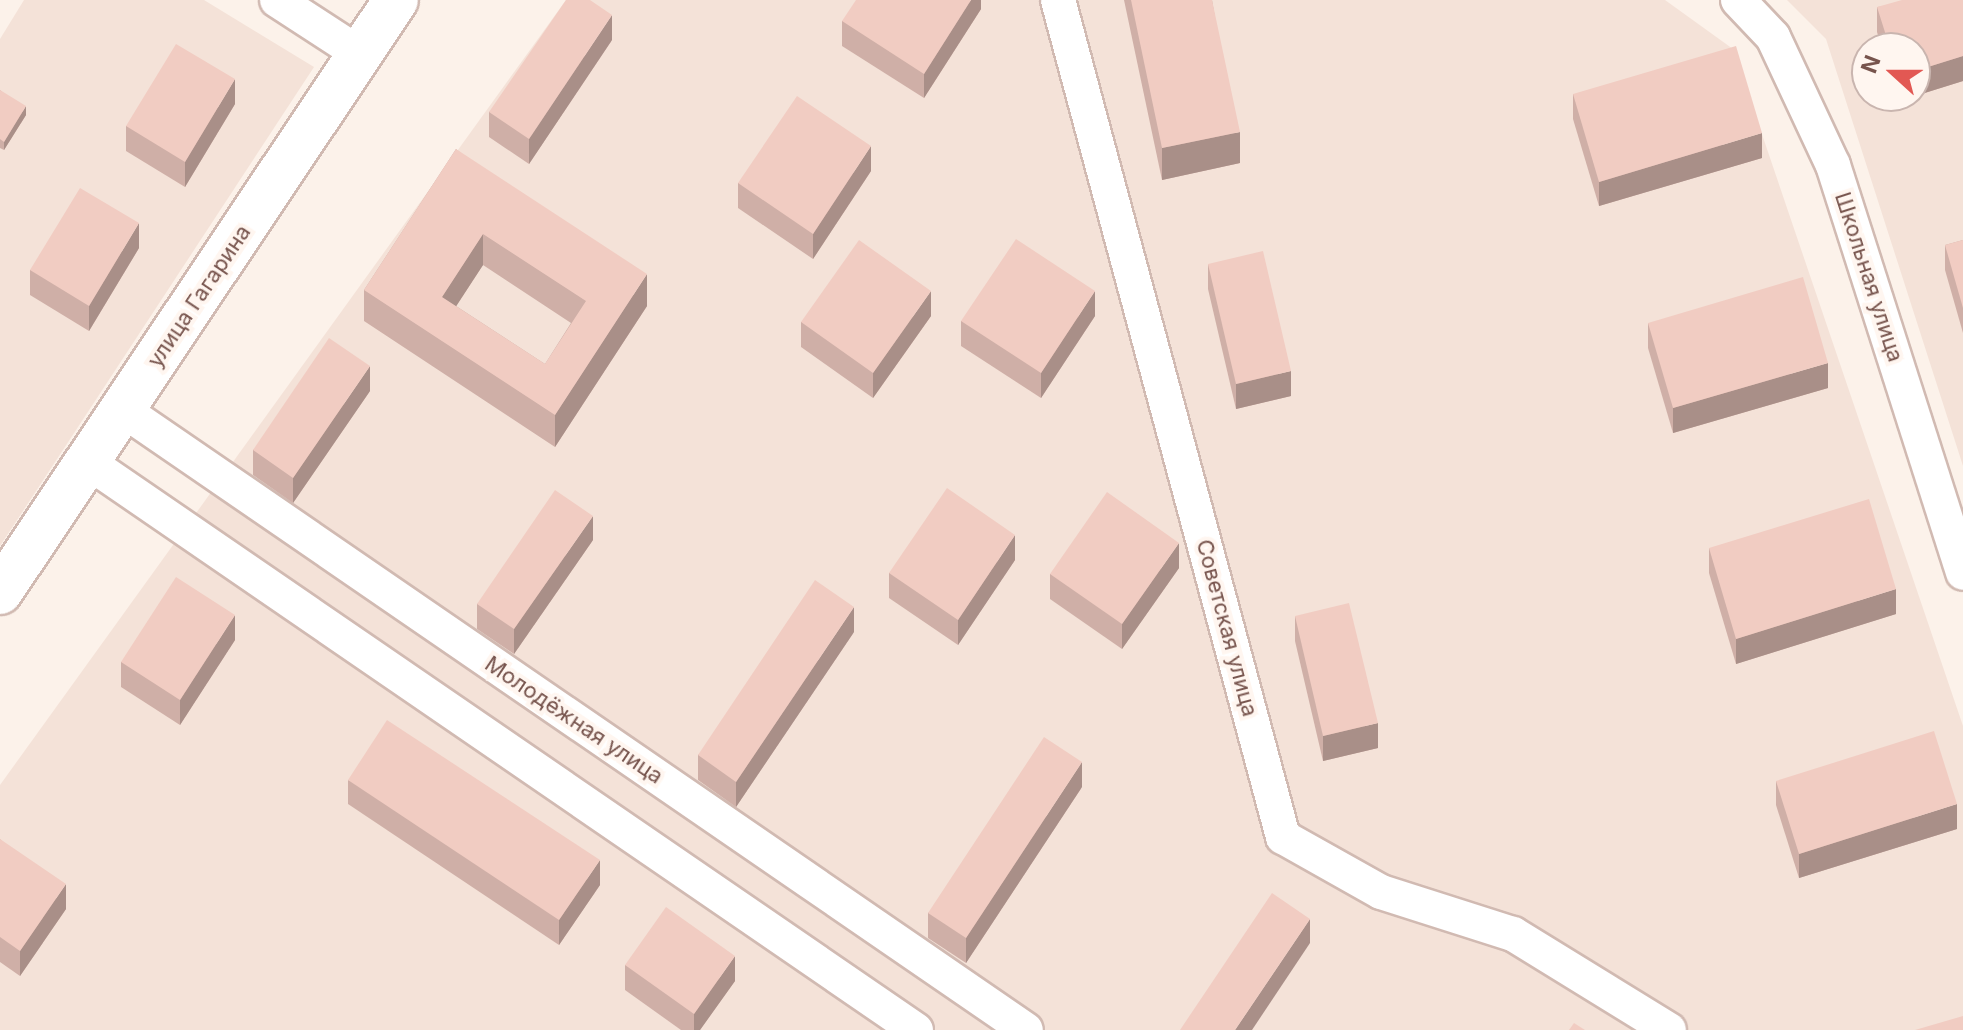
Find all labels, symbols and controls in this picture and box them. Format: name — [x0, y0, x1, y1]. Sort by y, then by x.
north arrow — [1851, 32, 1931, 112]
text: N — [1855, 52, 1886, 77]
street label: Школьная улица — [1829, 189, 1909, 365]
street label: улица Гагарина — [142, 220, 256, 372]
street label: Советская улица — [1191, 537, 1263, 719]
street label: Молодёжная улица — [480, 651, 668, 789]

